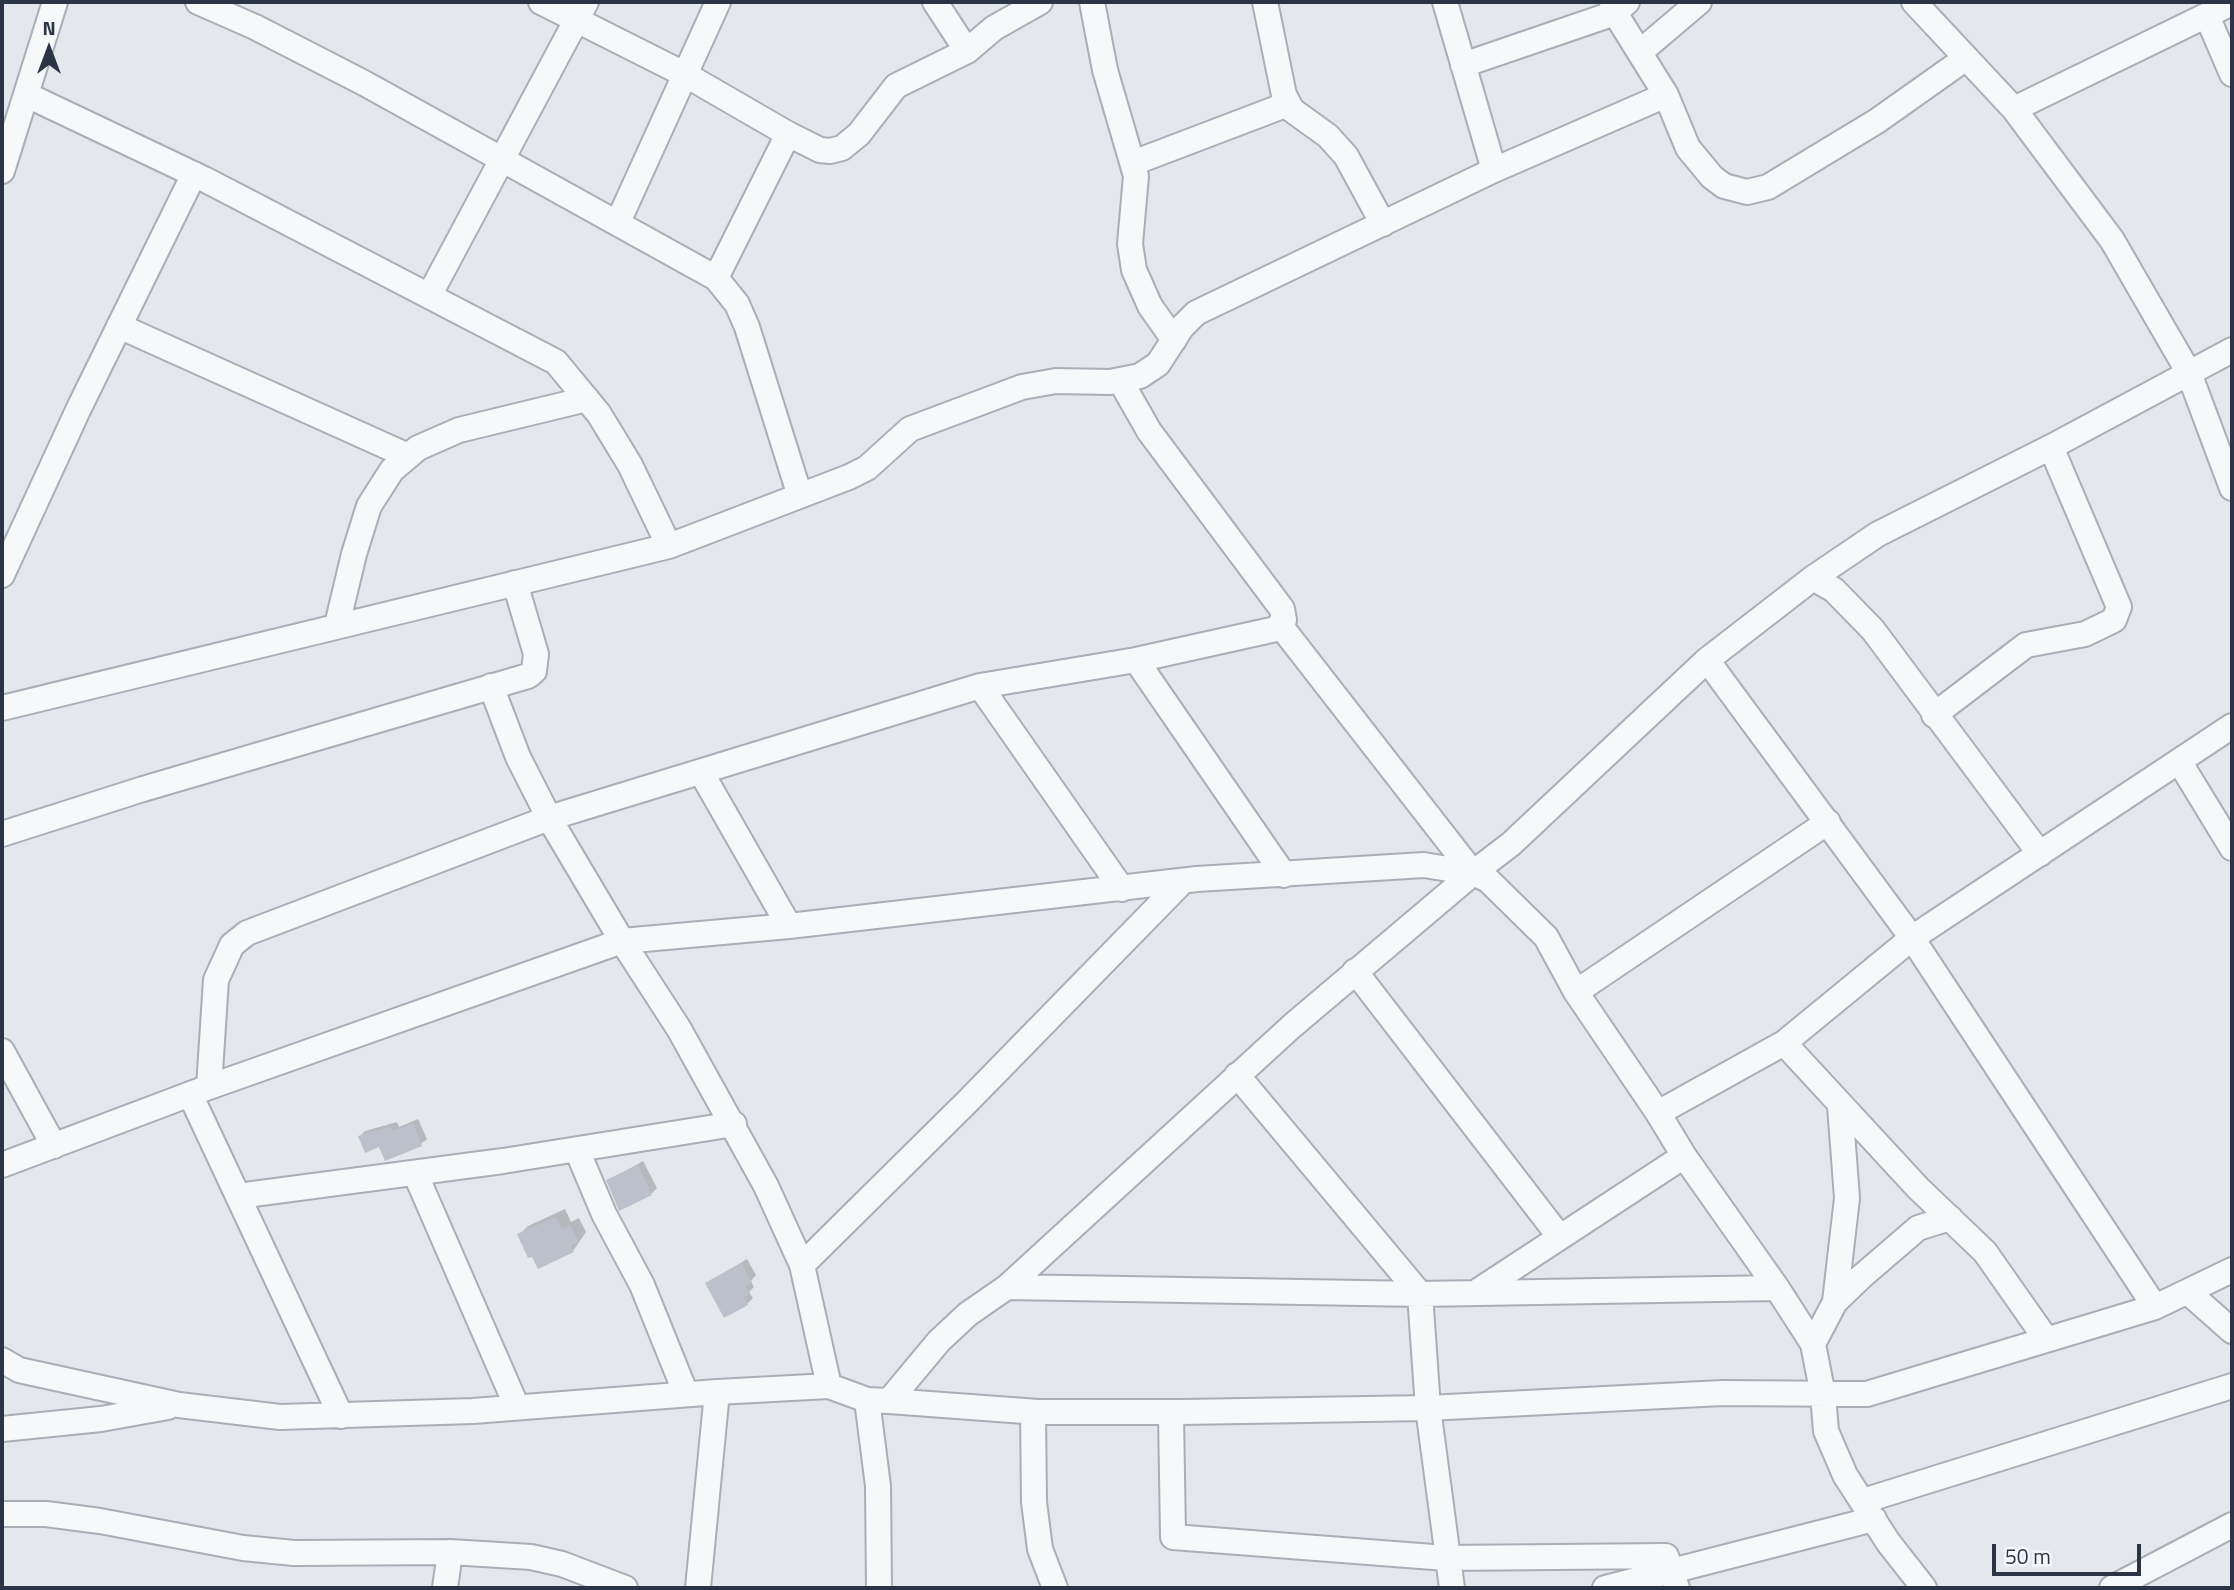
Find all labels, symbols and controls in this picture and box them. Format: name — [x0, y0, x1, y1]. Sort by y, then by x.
text: N — [42, 13, 56, 42]
north arrow — [14, 14, 84, 84]
scale bar — [1996, 1530, 2145, 1574]
text: 50 m — [2005, 1540, 2051, 1572]

